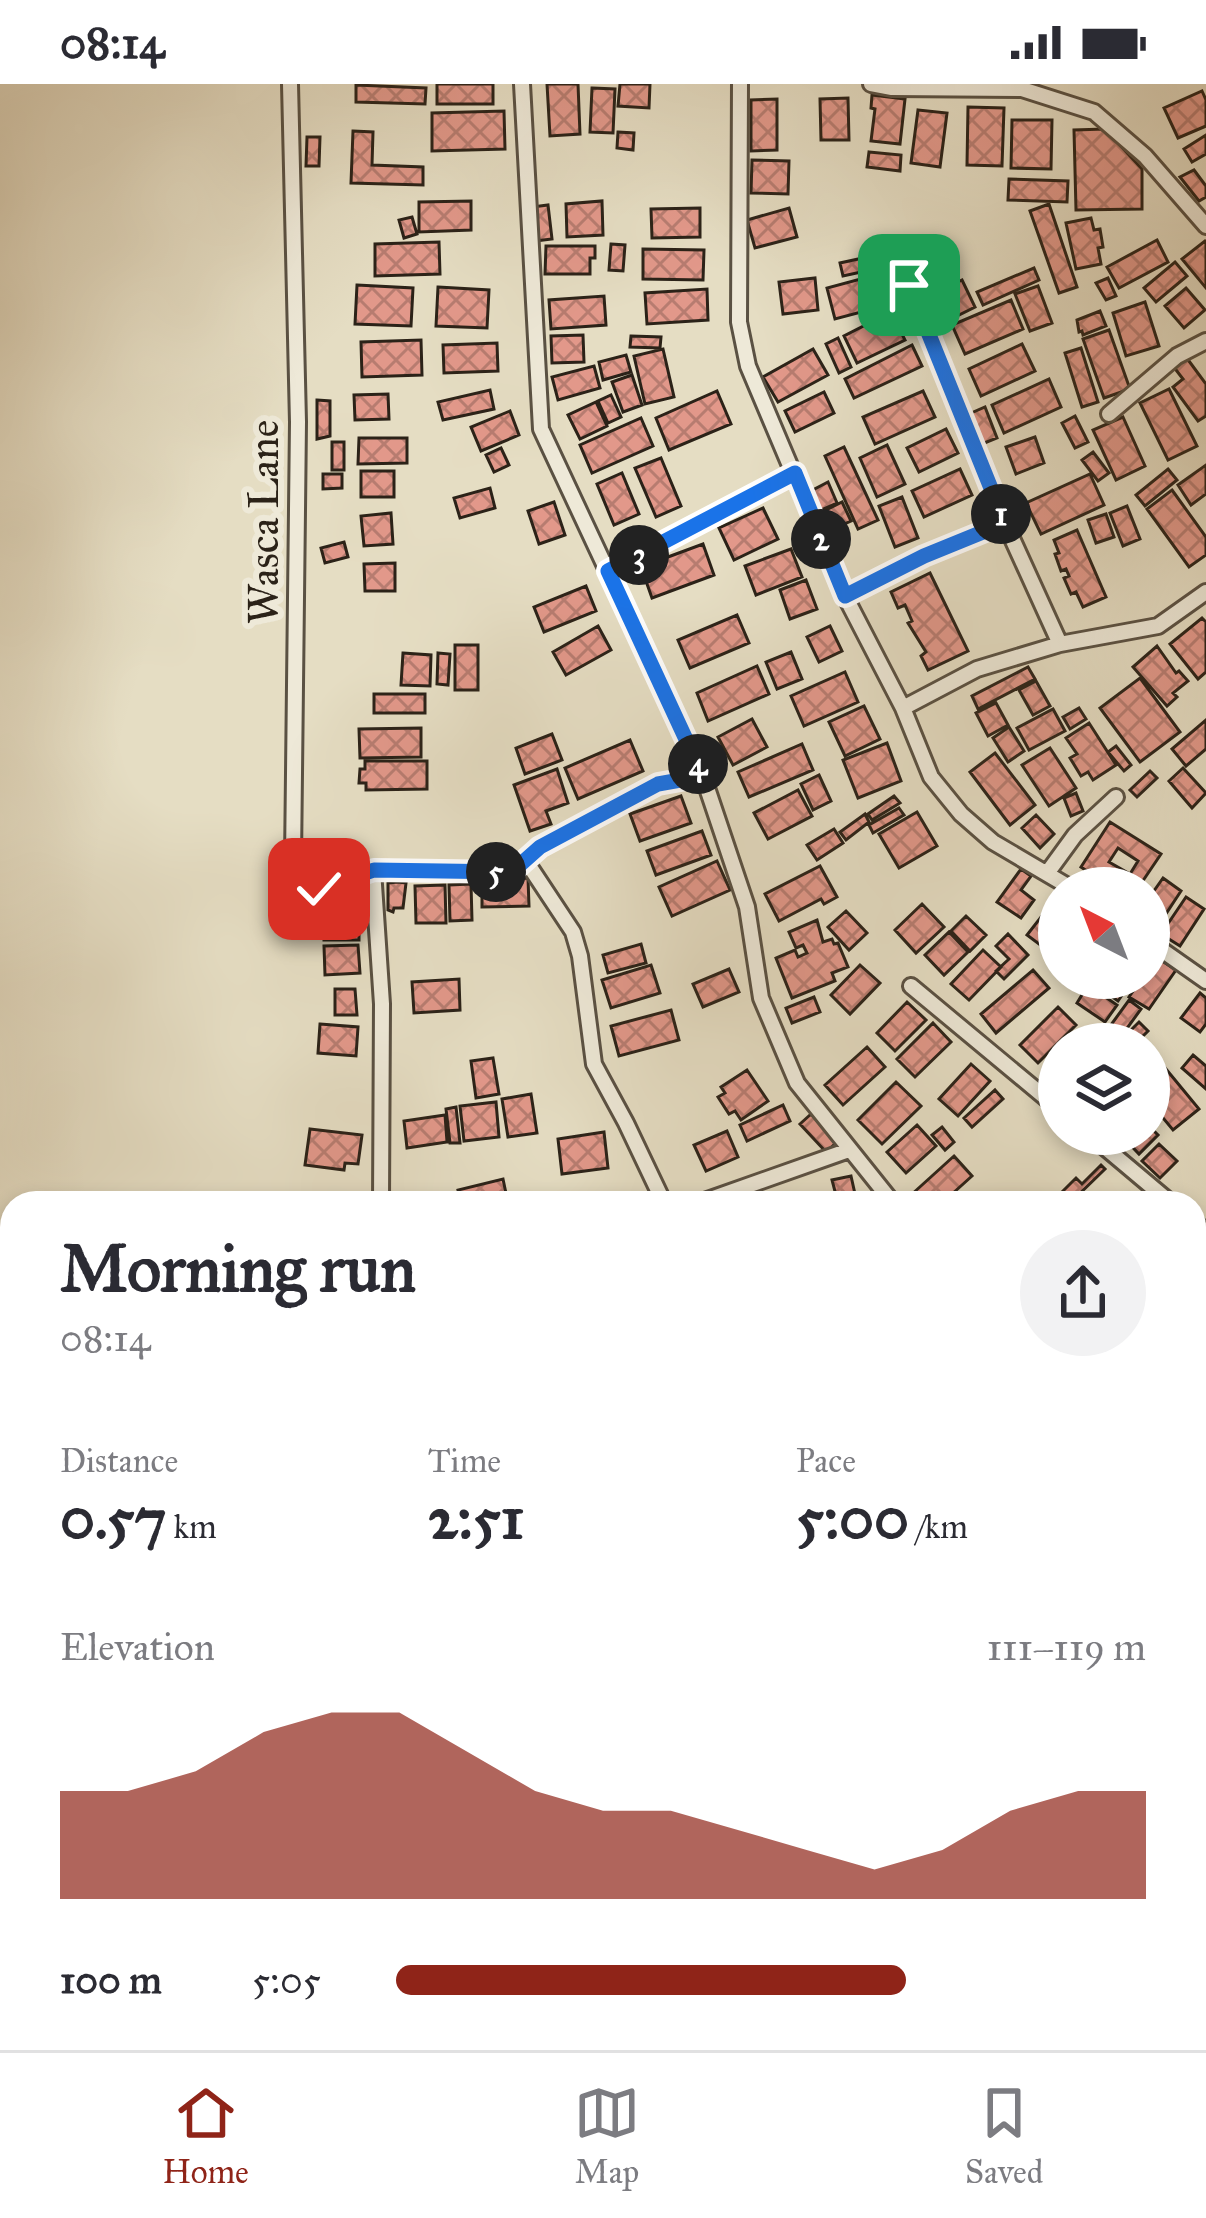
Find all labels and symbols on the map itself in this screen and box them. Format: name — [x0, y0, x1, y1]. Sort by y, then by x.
pin — [858, 234, 960, 336]
street label: Wasca Lane — [238, 420, 290, 624]
pin: 1 — [971, 484, 1031, 544]
pin: 2 — [791, 509, 851, 569]
pin: 3 — [609, 525, 669, 585]
pin: 4 — [668, 734, 728, 794]
pin — [268, 838, 370, 940]
pin: 5 — [466, 842, 526, 902]
north arrow — [1038, 867, 1170, 999]

